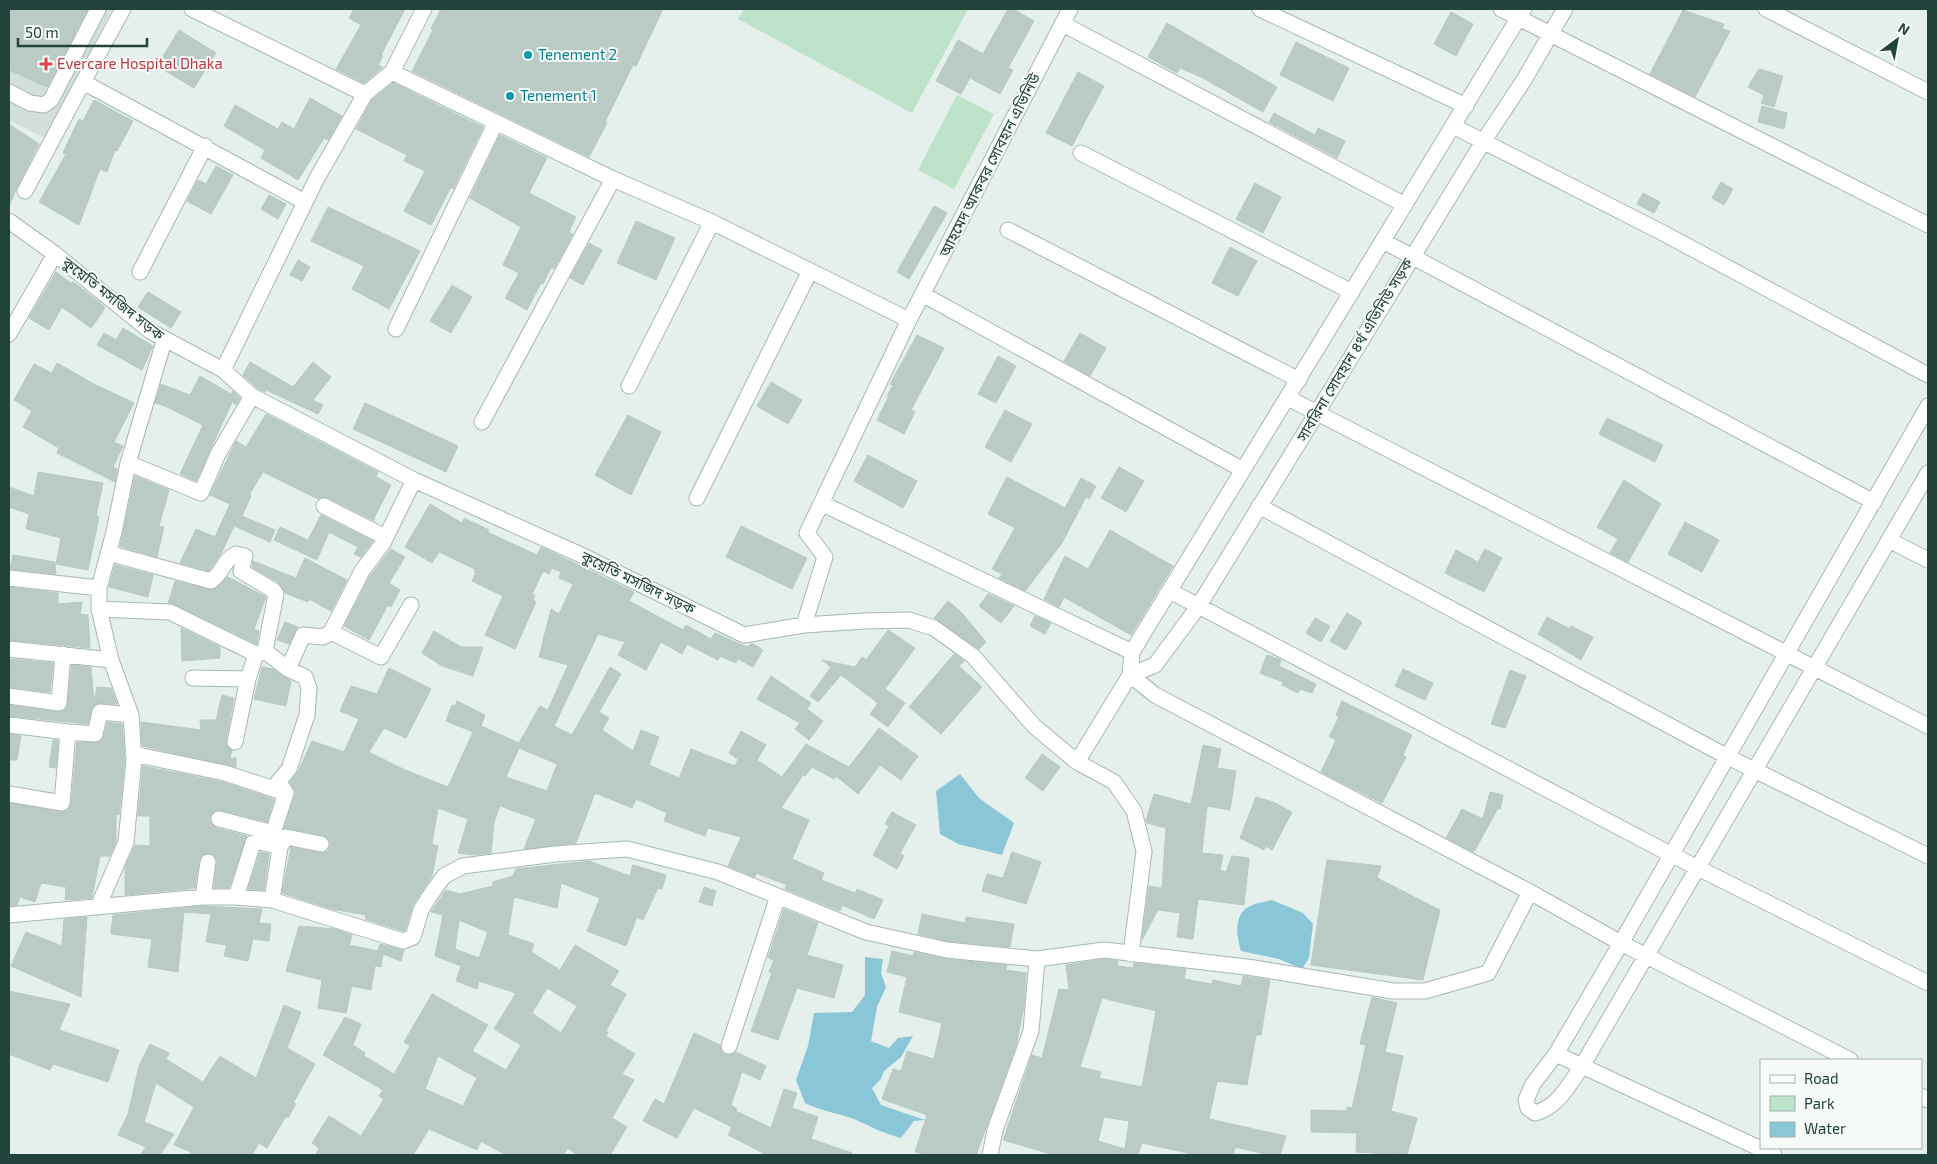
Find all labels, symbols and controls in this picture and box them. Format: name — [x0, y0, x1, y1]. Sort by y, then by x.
scale bar — [18, 15, 146, 47]
north arrow — [1872, 15, 1922, 65]
text: N — [1895, 19, 1913, 38]
text: 50 m — [25, 23, 59, 41]
place label: Tenement 2 — [538, 45, 617, 63]
marker: Tenement 2 — [522, 49, 534, 61]
place label: Evercare Hospital Dhaka — [57, 54, 223, 72]
marker: Evercare Hospital Dhaka — [39, 57, 53, 71]
street label: আহমেদ আকবর সোবহান এভিনিউ — [934, 69, 1043, 260]
place label: Tenement 1 — [520, 86, 597, 104]
marker: Tenement 1 — [504, 90, 516, 102]
street label: কুয়েতি মসজিদ সড়ক — [58, 252, 169, 345]
street label: সাবরিনা সোবহান ৪র্থ এভিনিউ সড়ক — [1292, 254, 1416, 445]
street label: কুয়েতি মসজিদ সড়ক — [577, 546, 699, 619]
legend — [1760, 1059, 1922, 1149]
text: Road — [1804, 1069, 1839, 1087]
text: Park — [1804, 1094, 1835, 1112]
text: Water — [1804, 1119, 1846, 1137]

